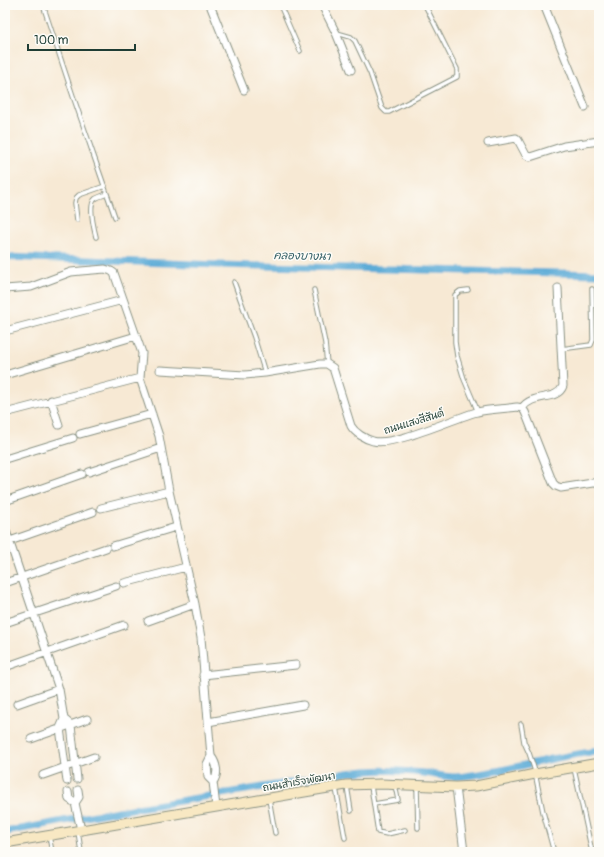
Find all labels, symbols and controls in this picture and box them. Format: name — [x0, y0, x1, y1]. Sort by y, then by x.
scale bar — [28, 26, 135, 52]
text: 100 m — [34, 33, 69, 48]
water label: คลองบางนา — [273, 249, 332, 263]
street label: ถนนแสงสีสันต์ — [382, 405, 446, 437]
street label: ถนนสำเร็จพัฒนา — [261, 768, 336, 794]

